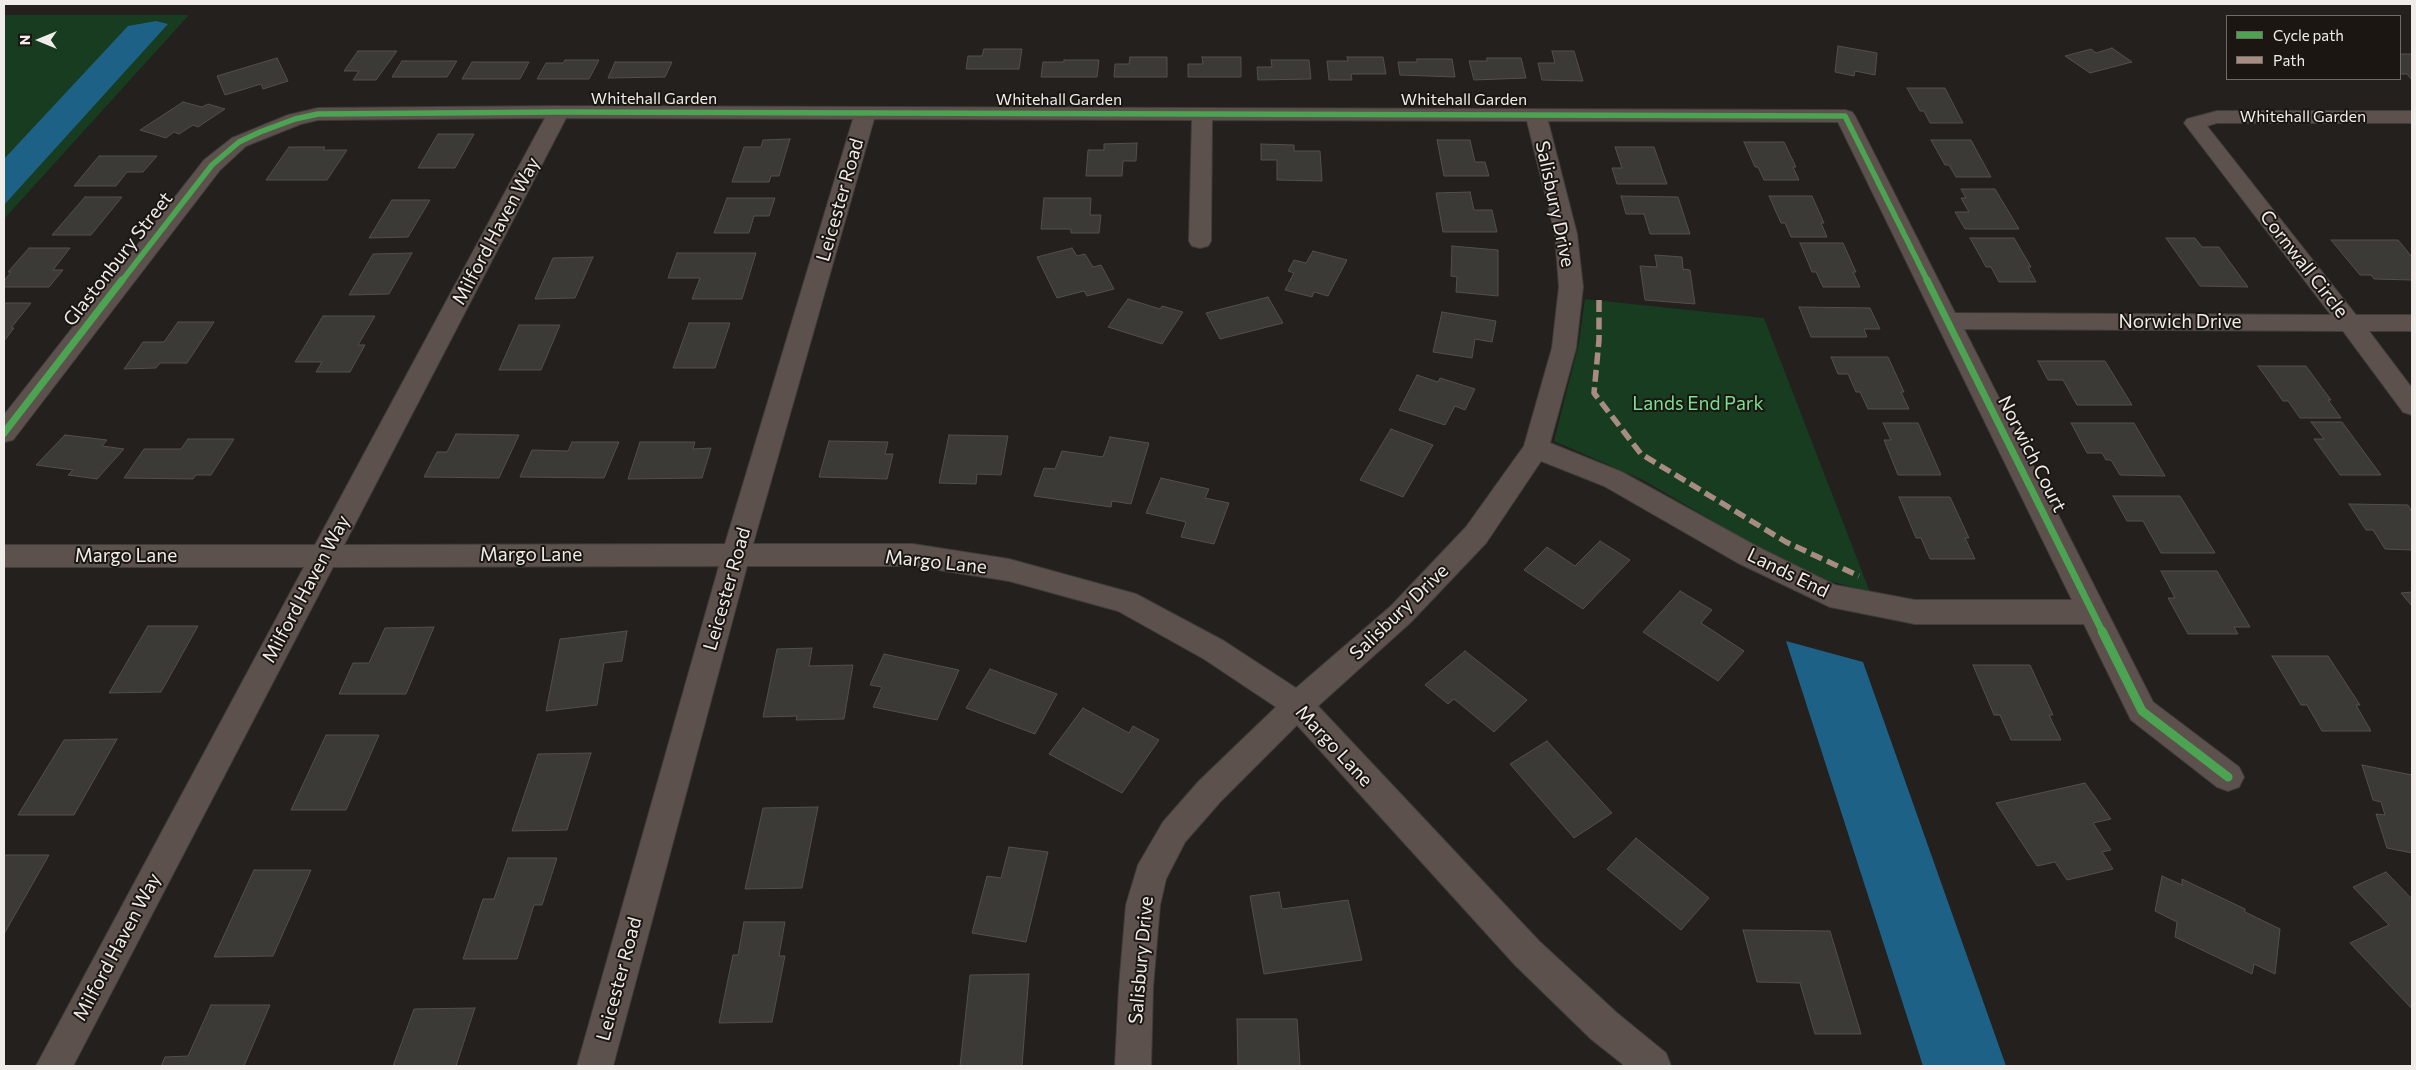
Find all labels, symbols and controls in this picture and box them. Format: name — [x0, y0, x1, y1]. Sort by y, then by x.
north arrow — [15, 15, 65, 65]
legend — [2226, 15, 2401, 80]
text: Cycle path — [2273, 26, 2344, 44]
text: N — [16, 35, 33, 45]
text: Path — [2273, 51, 2305, 69]
street label: Whitehall Garden — [591, 89, 717, 109]
street label: Whitehall Garden — [996, 90, 1122, 110]
street label: Whitehall Garden — [1401, 90, 1527, 110]
street label: Whitehall Garden — [2240, 107, 2366, 127]
street label: Leicester Road — [812, 136, 868, 264]
street label: Salisbury Drive — [1531, 139, 1579, 269]
street label: Milford Haven Way — [447, 153, 545, 309]
street label: Glastonbury Street — [59, 187, 177, 331]
street label: Cornwall Circle — [2255, 206, 2353, 322]
street label: Norwich Drive — [2118, 311, 2242, 333]
street label: Norwich Court — [1993, 392, 2071, 516]
park label: Lands End Park — [1632, 393, 1764, 415]
street label: Milford Haven Way — [257, 511, 355, 667]
street label: Leicester Road — [699, 525, 755, 653]
street label: Lands End — [1743, 543, 1833, 603]
street label: Margo Lane — [480, 544, 582, 566]
street label: Margo Lane — [75, 545, 177, 567]
street label: Margo Lane — [884, 545, 988, 579]
street label: Salisbury Drive — [1345, 559, 1453, 665]
street label: Margo Lane — [1291, 701, 1377, 791]
street label: Milford Haven Way — [68, 869, 166, 1025]
street label: Salisbury Drive — [1124, 895, 1158, 1025]
street label: Leicester Road — [592, 915, 646, 1043]

